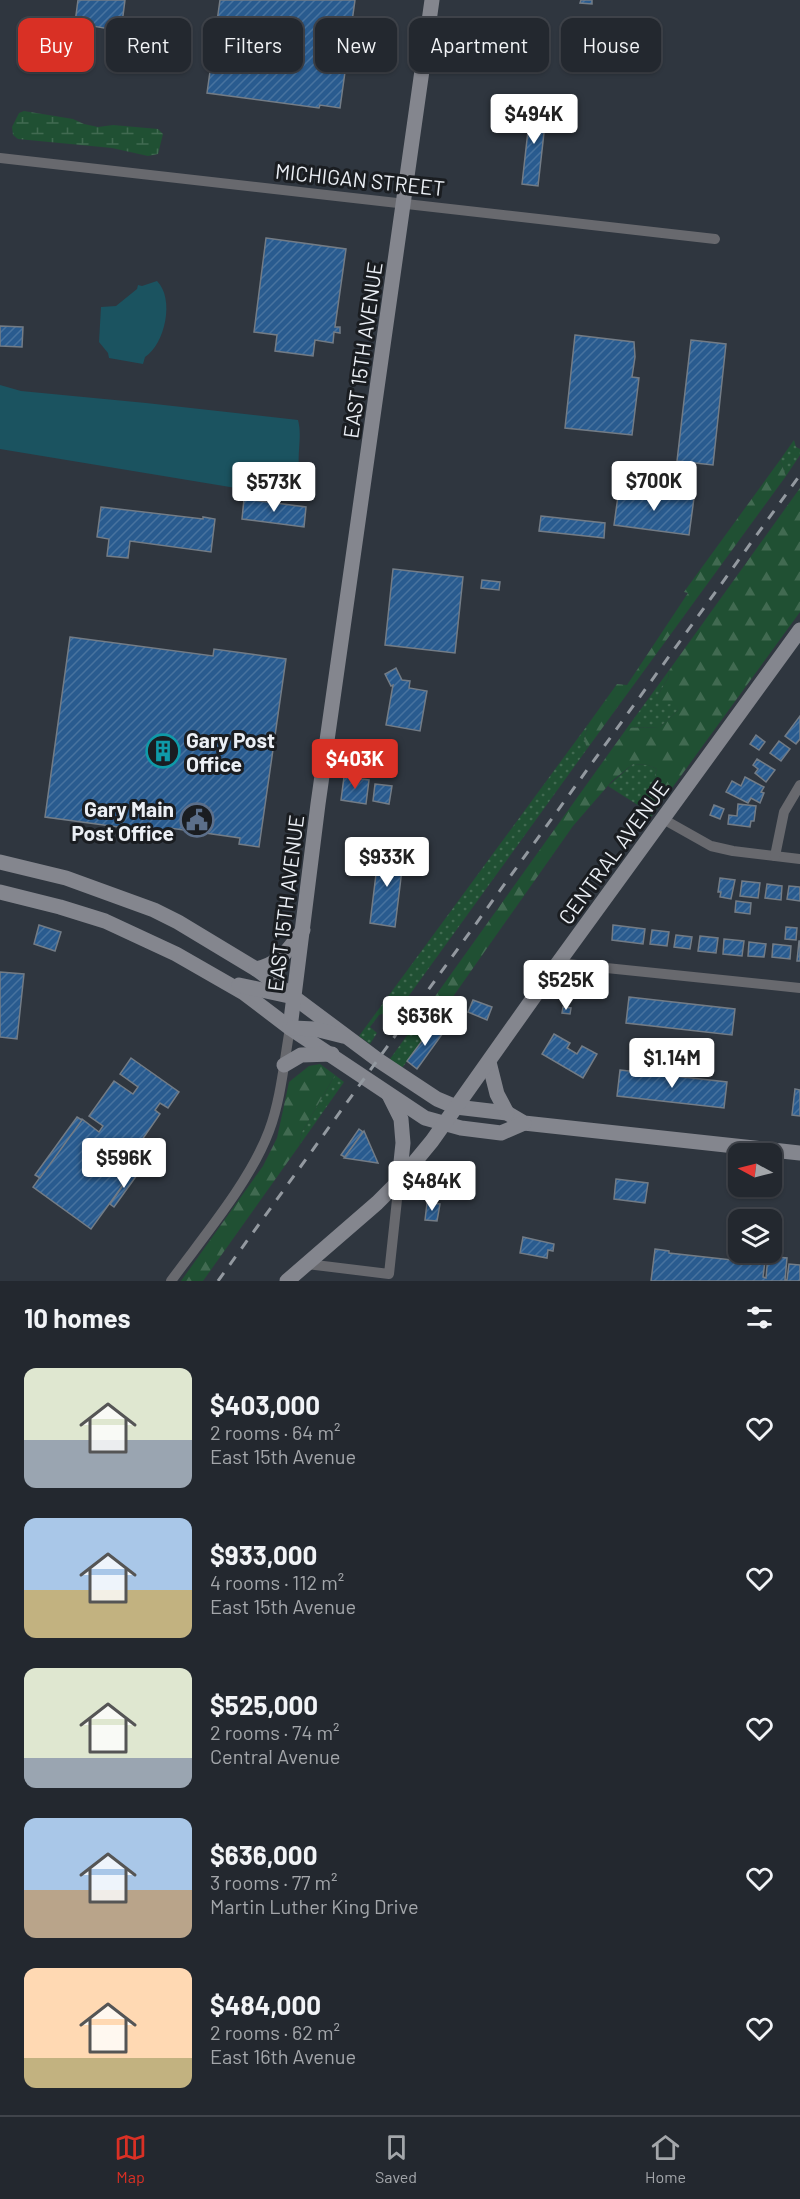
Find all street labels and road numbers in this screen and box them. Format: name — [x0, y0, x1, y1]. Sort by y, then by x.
street label: MICHIGAN STREET — [274, 158, 446, 200]
street label: EAST 15TH AVENUE — [337, 260, 387, 440]
street label: CENTRAL AVENUE — [553, 775, 673, 929]
street label: EAST 15TH AVENUE — [262, 813, 308, 993]

